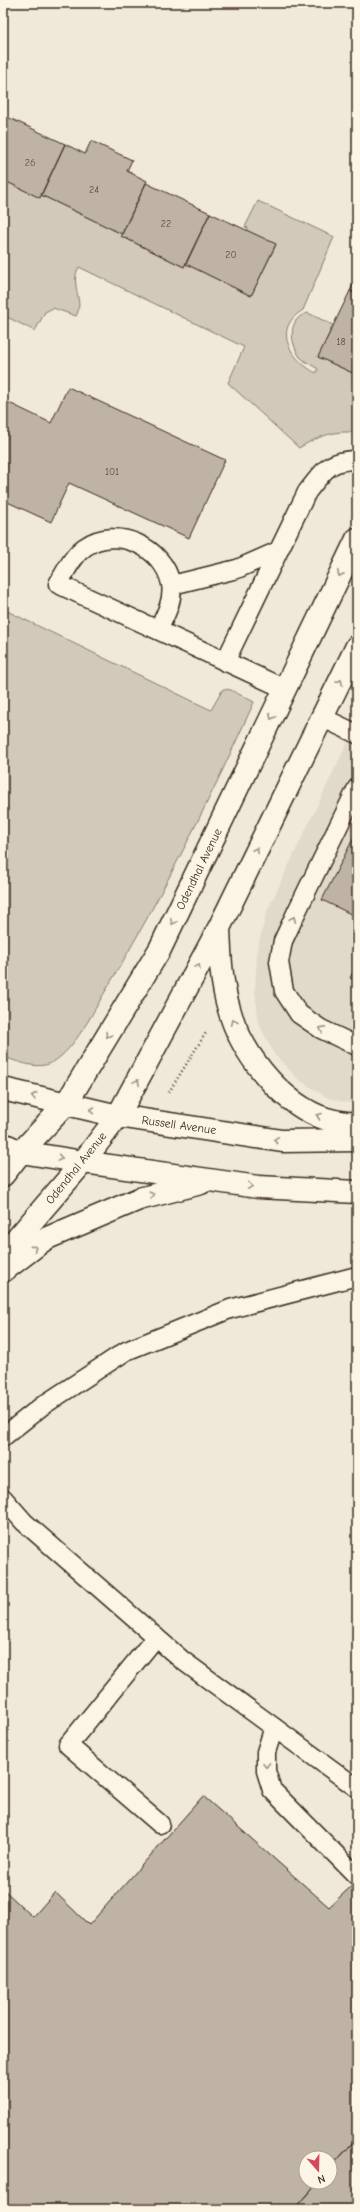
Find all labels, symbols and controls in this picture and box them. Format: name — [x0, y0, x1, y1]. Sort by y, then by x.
house number: 26 — [25, 157, 35, 169]
house number: 24 — [89, 184, 99, 196]
house number: 22 — [161, 218, 171, 230]
house number: 20 — [225, 249, 237, 261]
house number: 18 — [336, 336, 346, 348]
house number: 101 — [105, 466, 119, 478]
one-way arrow — [337, 570, 345, 578]
one-way arrow — [335, 679, 343, 687]
one-way arrow — [269, 712, 277, 720]
street label: Odendhal Avenue — [173, 826, 225, 912]
one-way arrow — [251, 847, 258, 855]
one-way arrow — [288, 916, 296, 924]
one-way arrow — [170, 918, 178, 925]
one-way arrow — [193, 964, 201, 971]
one-way arrow — [230, 1019, 238, 1026]
one-way arrow — [319, 1026, 326, 1034]
one-way arrow — [106, 1031, 113, 1038]
one-way arrow — [132, 1079, 140, 1086]
one-way arrow — [31, 1093, 38, 1101]
one-way arrow — [89, 1107, 95, 1115]
one-way arrow — [316, 1112, 323, 1120]
street label: Russell Avenue — [141, 1113, 217, 1137]
street label: Odendhal Avenue — [43, 1129, 109, 1207]
one-way arrow — [273, 1136, 279, 1145]
one-way arrow — [56, 1153, 63, 1162]
one-way arrow — [247, 1181, 253, 1190]
one-way arrow — [149, 1192, 156, 1200]
one-way arrow — [30, 1246, 37, 1253]
one-way arrow — [262, 1762, 270, 1768]
north arrow — [298, 2150, 338, 2190]
text: N — [316, 2172, 327, 2186]

